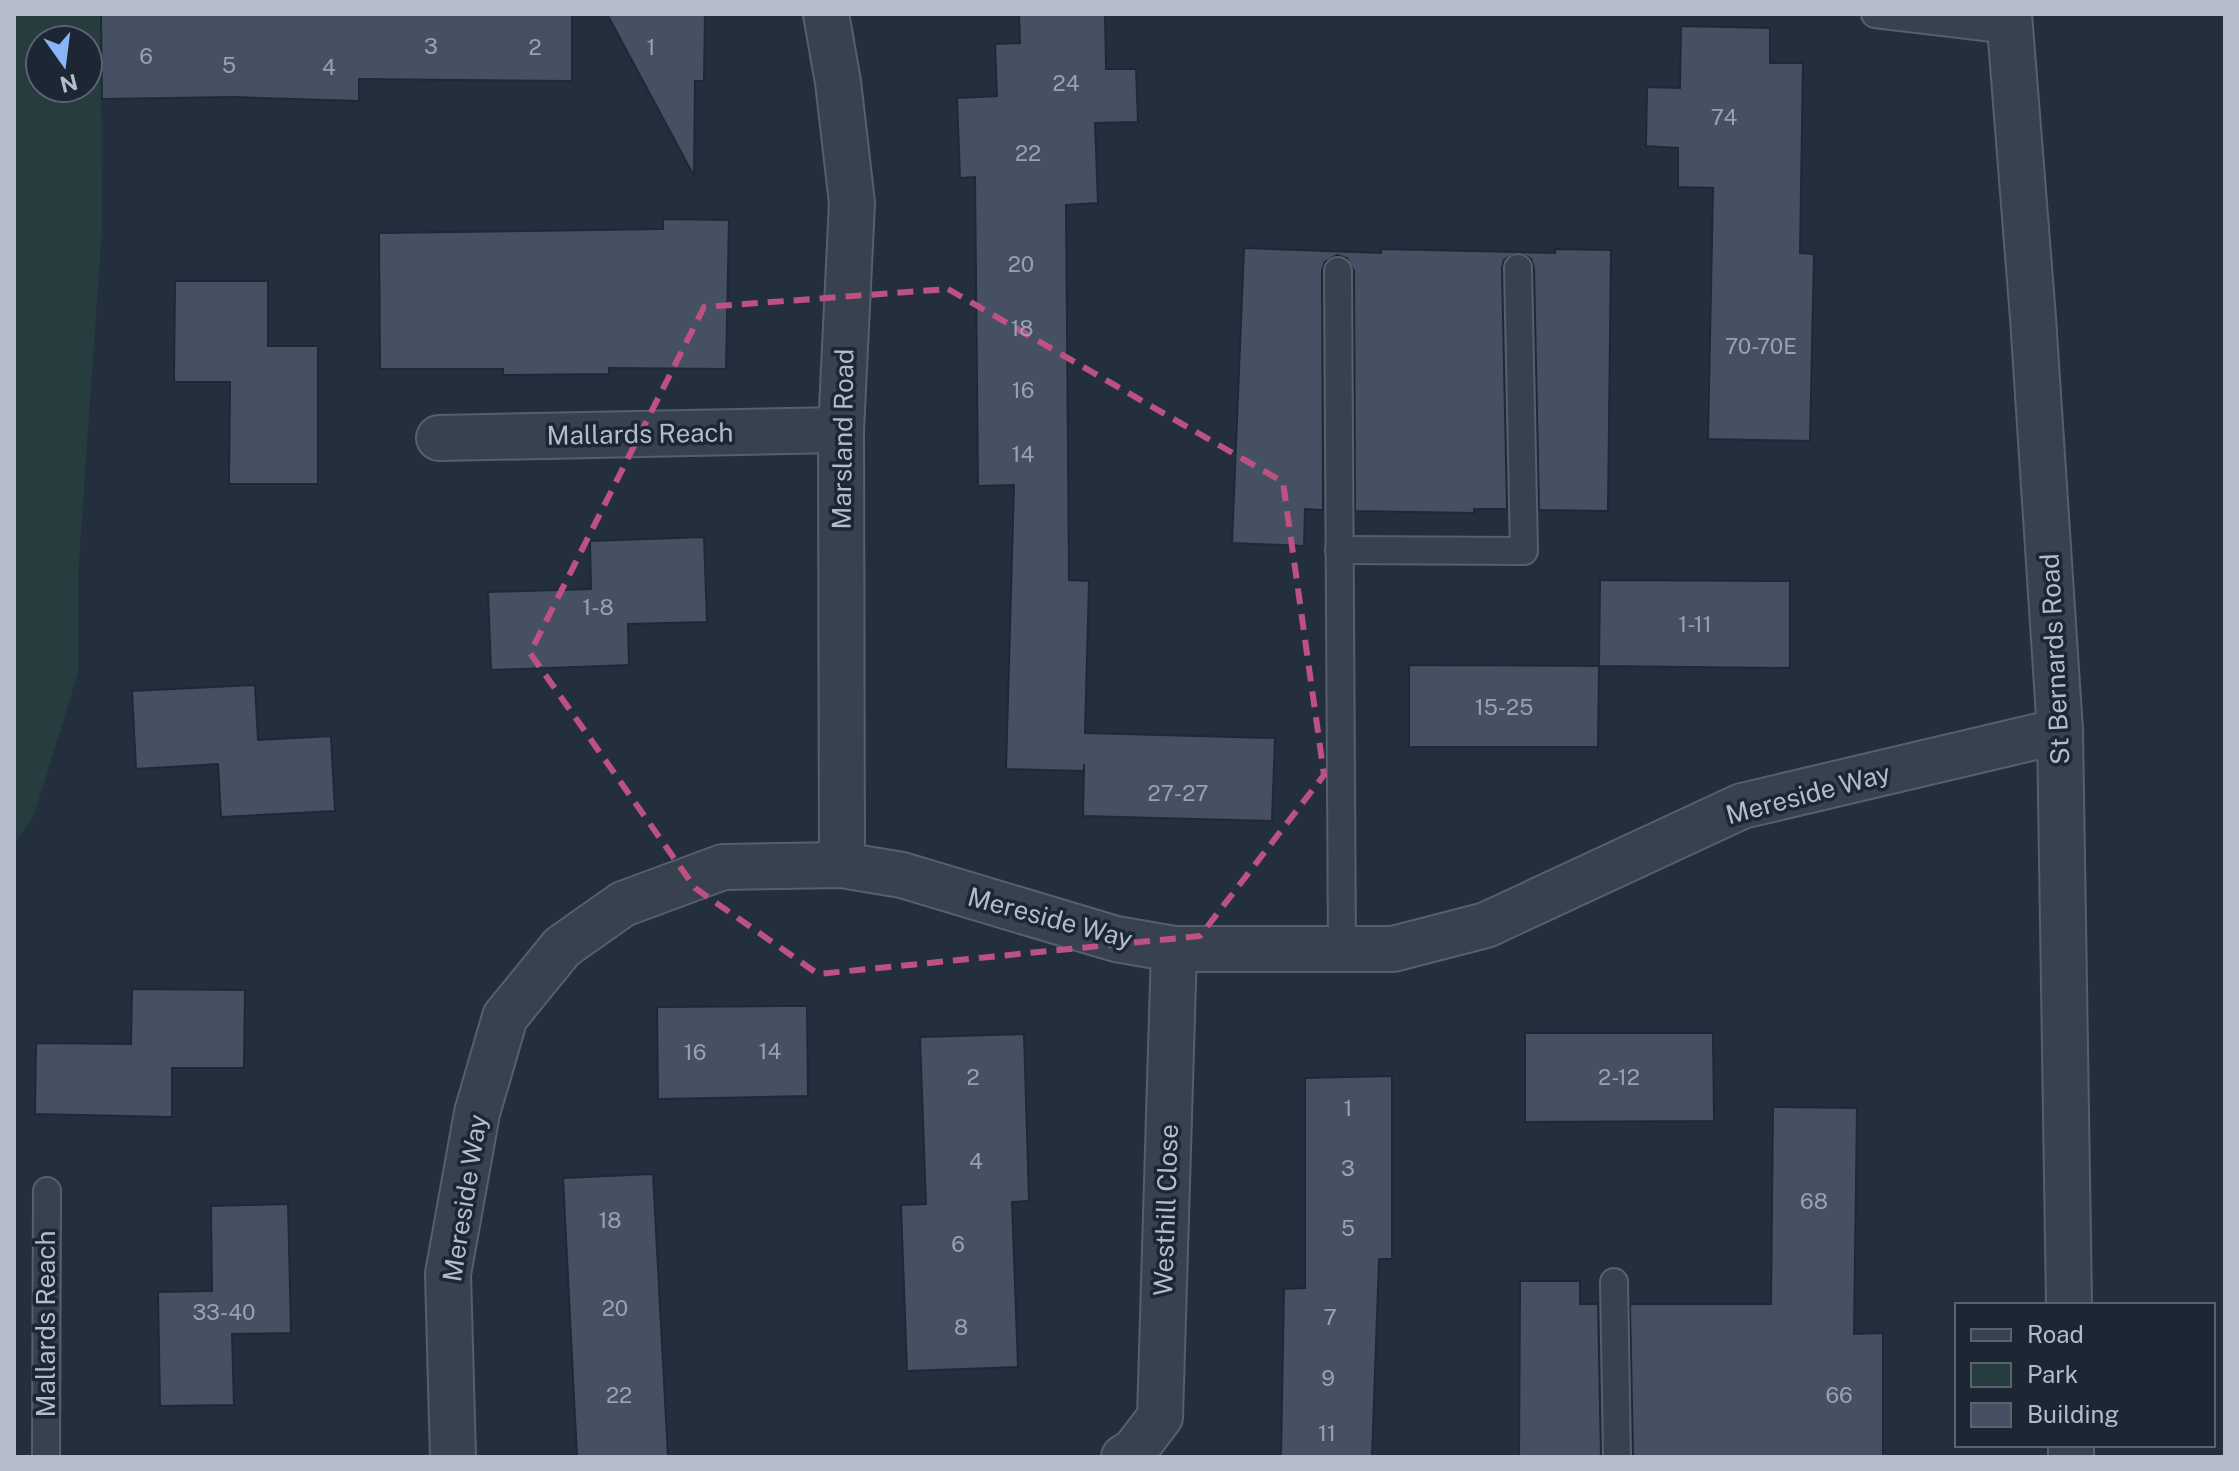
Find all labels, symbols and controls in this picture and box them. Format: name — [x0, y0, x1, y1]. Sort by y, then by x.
north arrow — [24, 24, 104, 104]
house number: 3 — [424, 33, 438, 59]
house number: 2 — [528, 34, 542, 60]
house number: 1 — [647, 34, 655, 60]
house number: 6 — [139, 43, 153, 69]
house number: 5 — [222, 52, 236, 78]
house number: 4 — [322, 54, 336, 80]
text: N — [57, 69, 80, 98]
house number: 24 — [1053, 70, 1080, 96]
house number: 74 — [1711, 104, 1737, 130]
house number: 22 — [1015, 140, 1041, 166]
house number: 20 — [1008, 251, 1034, 277]
house number: 18 — [1010, 315, 1034, 341]
house number: 70-70E — [1725, 333, 1797, 359]
street label: Marsland Road — [825, 348, 860, 530]
house number: 16 — [1012, 377, 1034, 403]
street label: Mallards Reach — [546, 416, 734, 451]
house number: 14 — [1012, 441, 1035, 467]
street label: St Bernards Road — [2033, 553, 2076, 765]
house number: 1-8 — [582, 594, 614, 620]
house number: 1-11 — [1678, 611, 1712, 637]
house number: 15-25 — [1475, 694, 1533, 720]
street label: Mereside Way — [1722, 757, 1894, 830]
house number: 27-27 — [1148, 780, 1208, 806]
street label: Mereside Way — [964, 881, 1136, 954]
house number: 14 — [759, 1038, 782, 1064]
house number: 16 — [684, 1039, 706, 1065]
house number: 2 — [966, 1064, 980, 1090]
house number: 2-12 — [1598, 1064, 1640, 1090]
house number: 1 — [1344, 1095, 1352, 1121]
street label: Mereside Way — [436, 1112, 493, 1284]
street label: Westhill Close — [1147, 1123, 1184, 1297]
house number: 4 — [969, 1148, 983, 1174]
house number: 3 — [1341, 1155, 1355, 1181]
house number: 68 — [1800, 1188, 1828, 1214]
house number: 18 — [598, 1207, 622, 1233]
house number: 5 — [1341, 1215, 1355, 1241]
street label: Mallards Reach — [30, 1231, 61, 1417]
house number: 6 — [951, 1231, 965, 1257]
house number: 20 — [602, 1295, 628, 1321]
house number: 33-40 — [192, 1299, 256, 1325]
legend — [1955, 1303, 2215, 1447]
house number: 7 — [1323, 1304, 1337, 1330]
house number: 8 — [954, 1314, 968, 1340]
text: Road — [2027, 1320, 2084, 1348]
text: Park — [2027, 1360, 2078, 1388]
house number: 9 — [1321, 1365, 1335, 1391]
house number: 22 — [606, 1382, 632, 1408]
house number: 66 — [1825, 1382, 1853, 1408]
text: Building — [2027, 1400, 2119, 1428]
house number: 11 — [1318, 1420, 1336, 1446]

